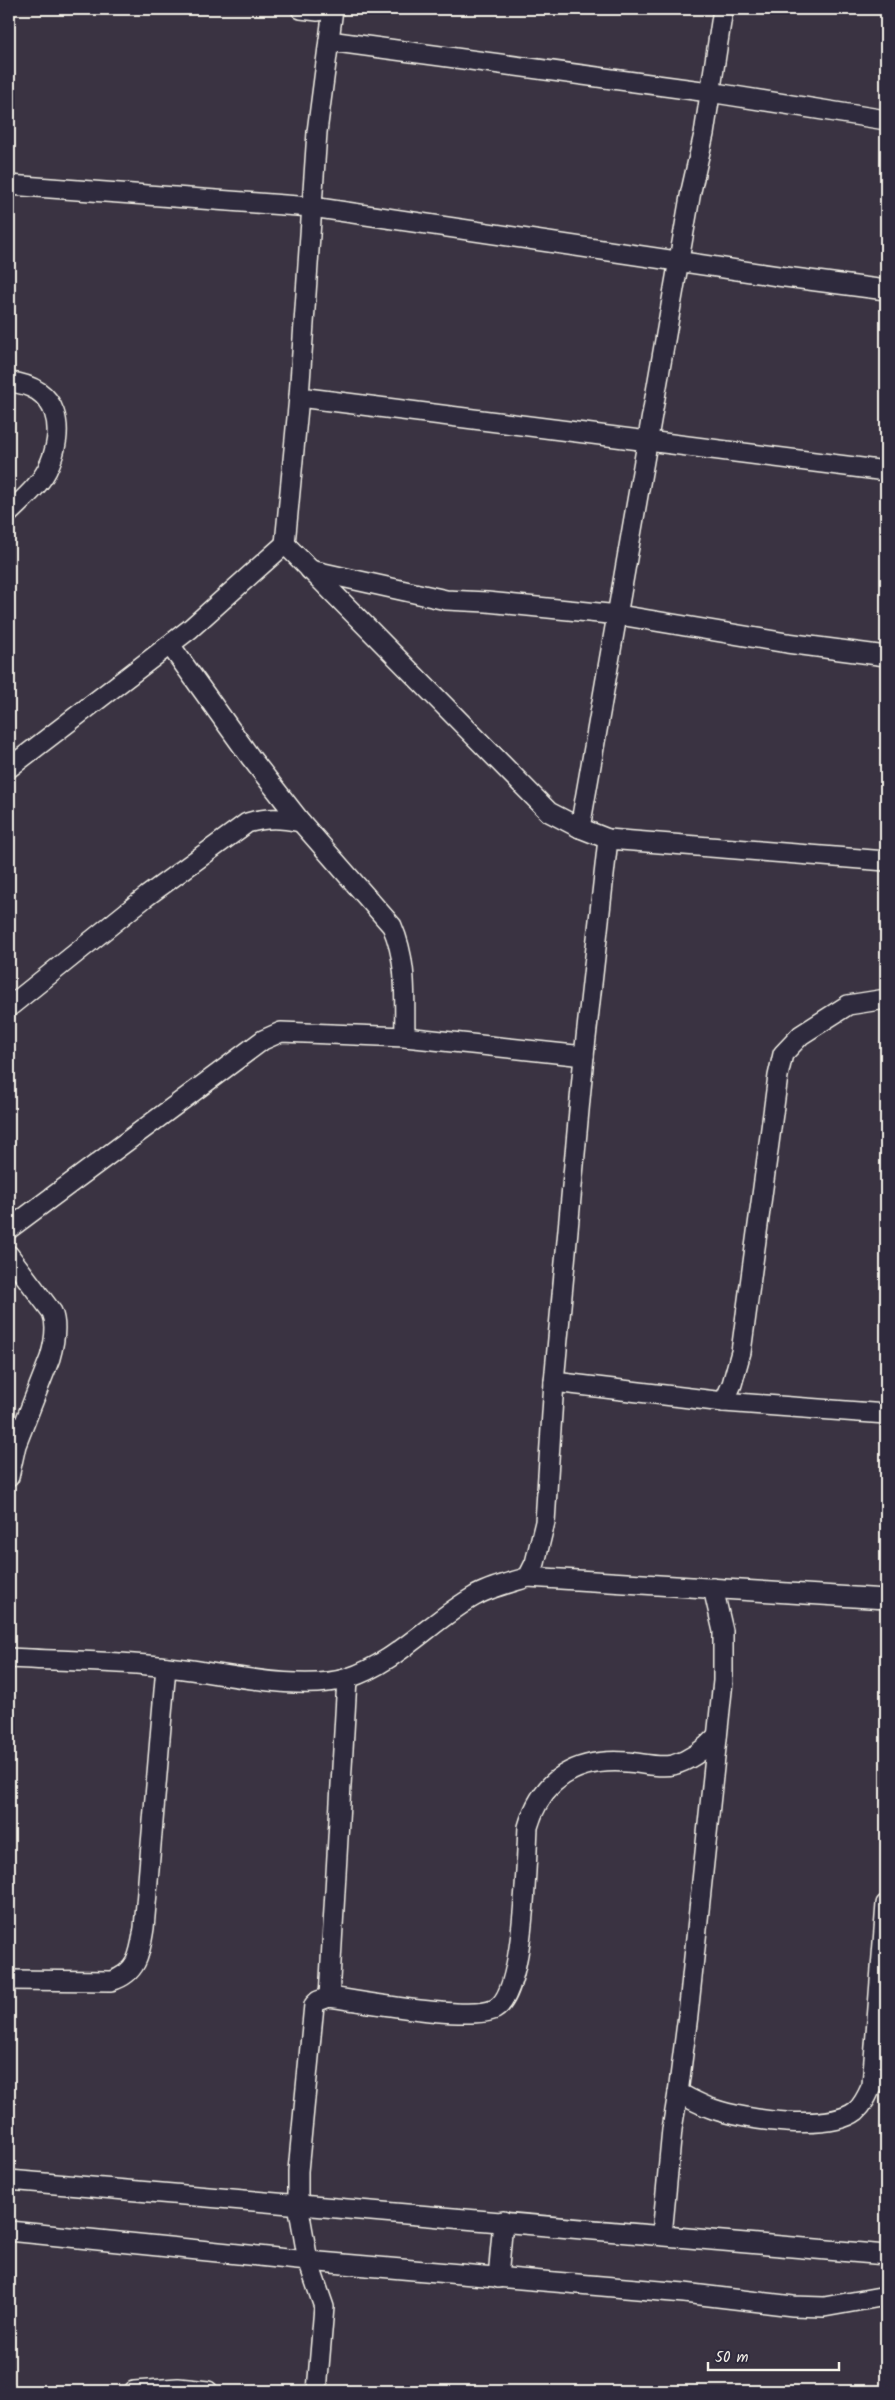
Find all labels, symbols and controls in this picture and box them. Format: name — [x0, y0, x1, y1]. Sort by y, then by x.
scale bar — [708, 2340, 839, 2372]
text: 50 m — [715, 2346, 749, 2370]

